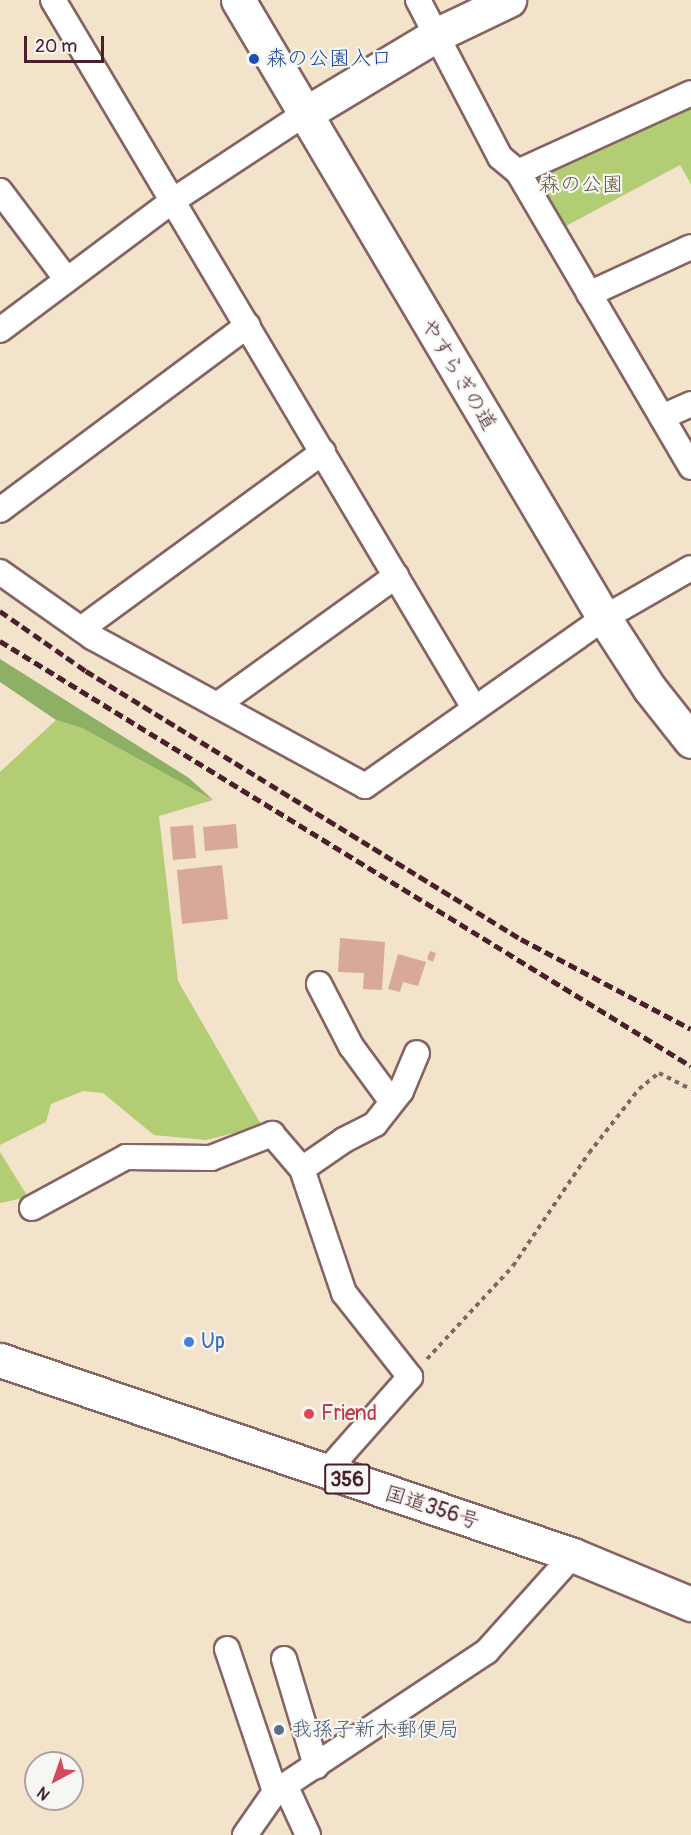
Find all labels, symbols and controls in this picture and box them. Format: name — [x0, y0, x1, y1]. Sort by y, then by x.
scale bar — [27, 24, 106, 62]
text: 20 m — [35, 35, 77, 58]
place label: 森の公園入口 — [266, 46, 392, 72]
marker: 森の公園入口 — [247, 52, 261, 66]
park label: 森の公園 — [539, 172, 623, 198]
street label: やすらぎの道 — [415, 315, 501, 435]
place label: Up — [201, 1329, 225, 1355]
marker: Up — [182, 1335, 196, 1349]
place label: Friend — [321, 1401, 377, 1427]
marker: Friend — [302, 1407, 316, 1421]
road number: 356 — [323, 1462, 371, 1496]
street label: 国道356号 — [381, 1481, 483, 1535]
place label: 我孫子新木郵便局 — [291, 1717, 459, 1743]
marker: 我孫子新木郵便局 — [272, 1723, 286, 1737]
north arrow — [24, 1751, 84, 1811]
text: N — [33, 1782, 54, 1804]

